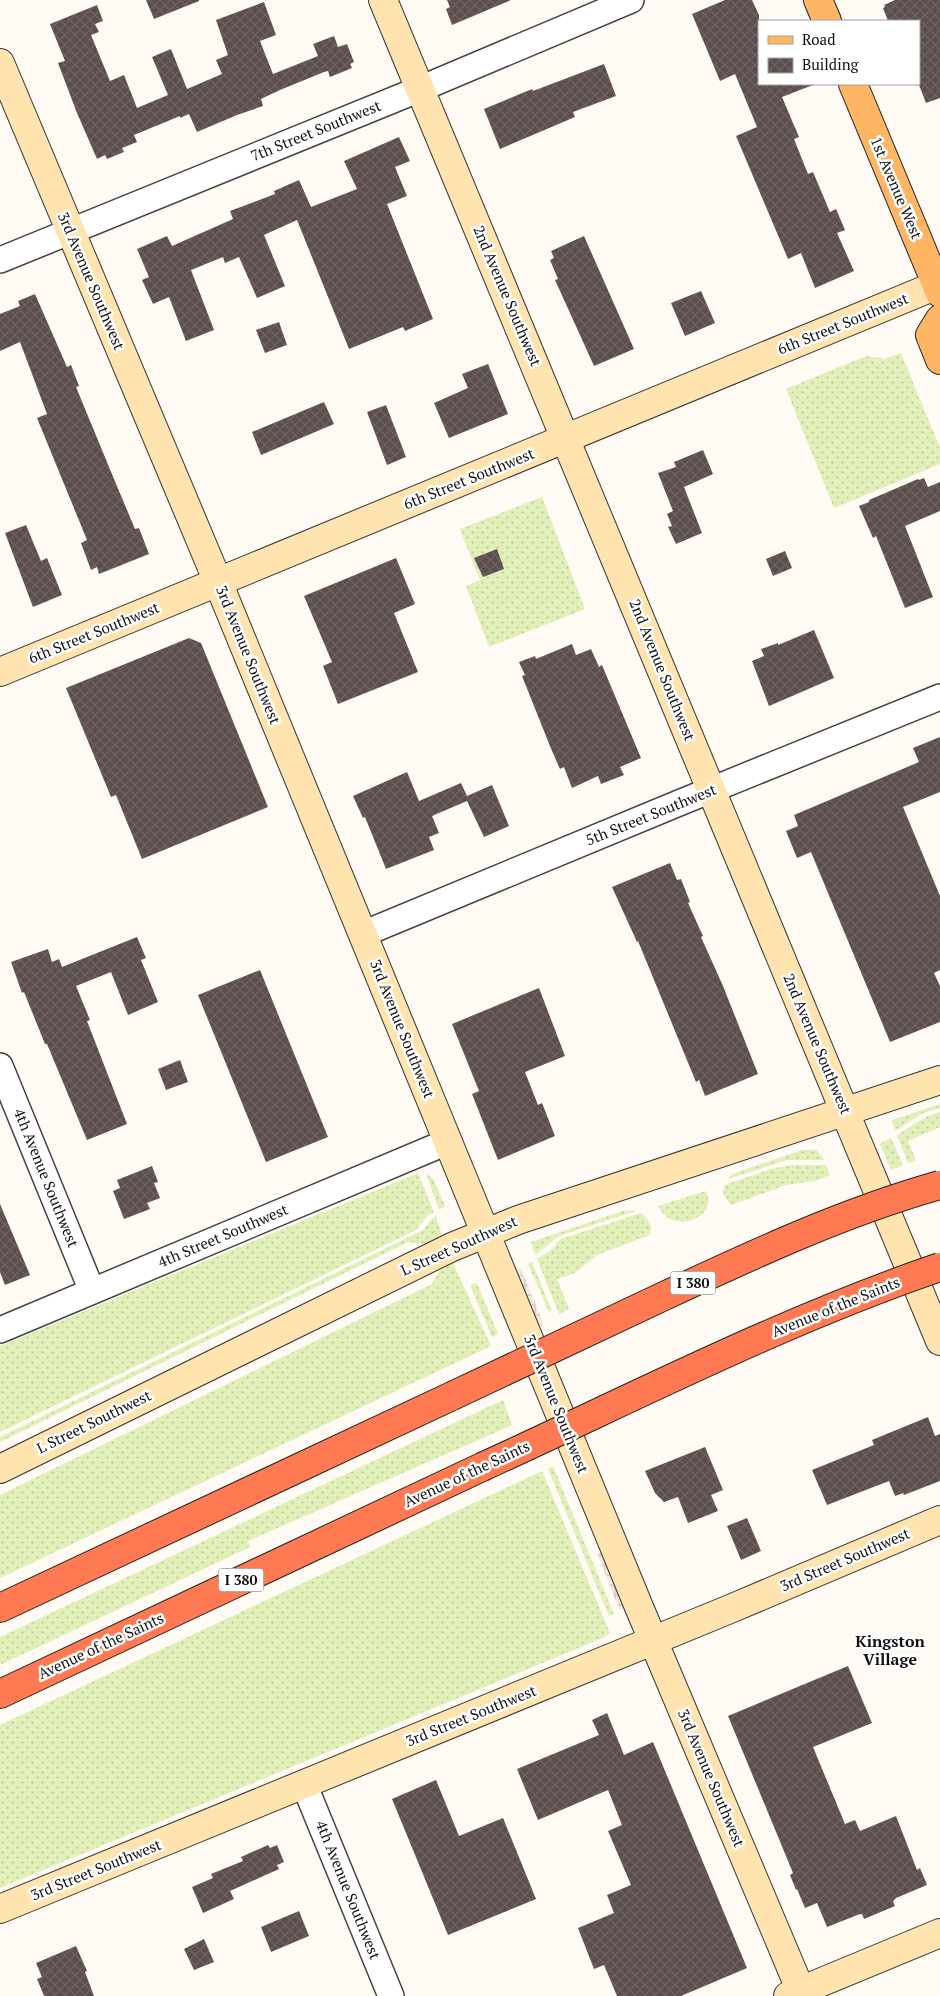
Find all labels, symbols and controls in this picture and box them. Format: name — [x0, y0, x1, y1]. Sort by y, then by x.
legend — [758, 20, 920, 85]
text: Road — [802, 29, 835, 49]
text: Building — [802, 54, 860, 74]
street label: 7th Street Southwest — [248, 95, 384, 165]
street label: 1st Avenue West — [866, 134, 928, 242]
street label: 3rd Avenue Southwest — [54, 209, 130, 353]
street label: 2nd Avenue Southwest — [469, 222, 547, 369]
street label: 6th Street Southwest — [774, 288, 911, 358]
street label: 6th Street Southwest — [400, 443, 537, 513]
street label: 3rd Avenue Southwest — [212, 582, 286, 727]
street label: 2nd Avenue Southwest — [625, 596, 701, 744]
street label: 6th Street Southwest — [25, 597, 162, 667]
street label: 5th Street Southwest — [582, 779, 719, 849]
street label: 3rd Avenue Southwest — [366, 956, 440, 1101]
street label: 2nd Avenue Southwest — [779, 970, 857, 1117]
street label: 4th Avenue Southwest — [10, 1105, 84, 1250]
street label: 4th Street Southwest — [155, 1198, 291, 1272]
street label: L Street Southwest — [397, 1210, 520, 1280]
street label: Avenue of the Saints — [769, 1271, 903, 1341]
road number: I 380 — [670, 1272, 716, 1295]
street label: 3rd Avenue Southwest — [520, 1331, 594, 1476]
street label: L Street Southwest — [33, 1384, 155, 1458]
street label: Avenue of the Saints — [400, 1435, 533, 1511]
street label: 3rd Street Southwest — [777, 1523, 913, 1595]
road number: I 380 — [218, 1568, 264, 1592]
street label: Avenue of the Saints — [34, 1607, 167, 1683]
district label: Kingston Village — [855, 1630, 925, 1670]
street label: 3rd Street Southwest — [402, 1680, 539, 1750]
street label: 3rd Avenue Southwest — [674, 1706, 750, 1850]
street label: 4th Avenue Southwest — [312, 1817, 386, 1962]
street label: 3rd Street Southwest — [27, 1834, 164, 1904]

